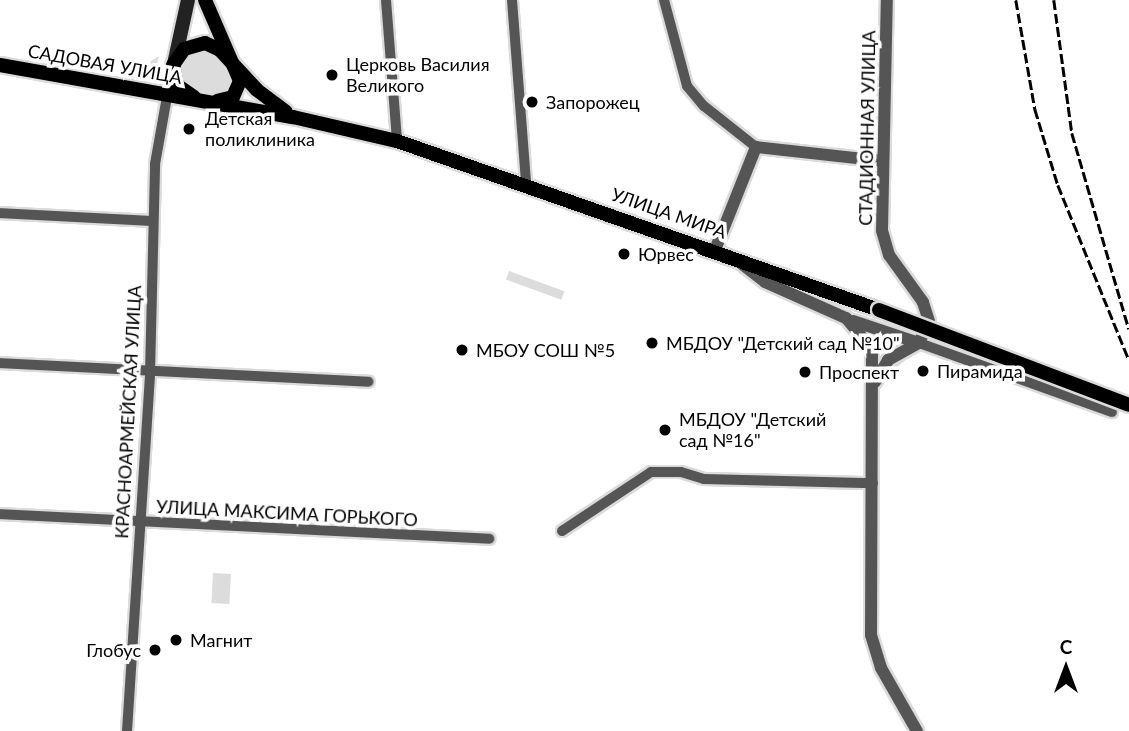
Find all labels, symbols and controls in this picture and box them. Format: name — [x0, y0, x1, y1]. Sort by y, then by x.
street label: СТАДИОННАЯ УЛИЦА — [854, 30, 880, 226]
street label: САДОВАЯ УЛИЦА — [26, 40, 184, 88]
place label: Церковь Василия Великого — [346, 54, 490, 96]
marker: Церковь Василия Великого — [324, 67, 340, 83]
place label: Запорожец — [546, 91, 640, 113]
marker: Запорожец — [524, 94, 540, 110]
place label: Детская поликлиника — [205, 108, 315, 150]
marker: Детская поликлиника — [179, 119, 199, 139]
street label: УЛИЦА МИРА — [609, 183, 729, 243]
place label: Юрвес — [638, 243, 694, 265]
marker: Юрвес — [616, 246, 632, 262]
street label: КРАСНОАРМЕЙСКАЯ УЛИЦА — [111, 285, 145, 539]
place label: МБДОУ "Детский сад №10" — [666, 332, 900, 354]
marker: МБДОУ "Детский сад №10" — [644, 335, 660, 351]
place label: МБОУ СОШ №5 — [476, 339, 615, 361]
marker: МБОУ СОШ №5 — [454, 342, 470, 358]
place label: Пирамида — [937, 360, 1023, 382]
place label: Проспект — [819, 361, 899, 383]
marker: Пирамида — [915, 363, 931, 379]
marker: Проспект — [797, 364, 813, 380]
place label: МБДОУ "Детский сад №16" — [679, 409, 826, 452]
marker: МБДОУ "Детский сад №16" — [657, 422, 673, 438]
street label: УЛИЦА МАКСИМА ГОРЬКОГО — [156, 495, 418, 531]
place label: Магнит — [190, 629, 252, 651]
marker: Магнит — [168, 632, 184, 648]
north arrow — [1031, 633, 1101, 703]
text: С — [1060, 635, 1072, 658]
place label: Глобус — [86, 639, 141, 661]
marker: Глобус — [147, 642, 163, 658]

